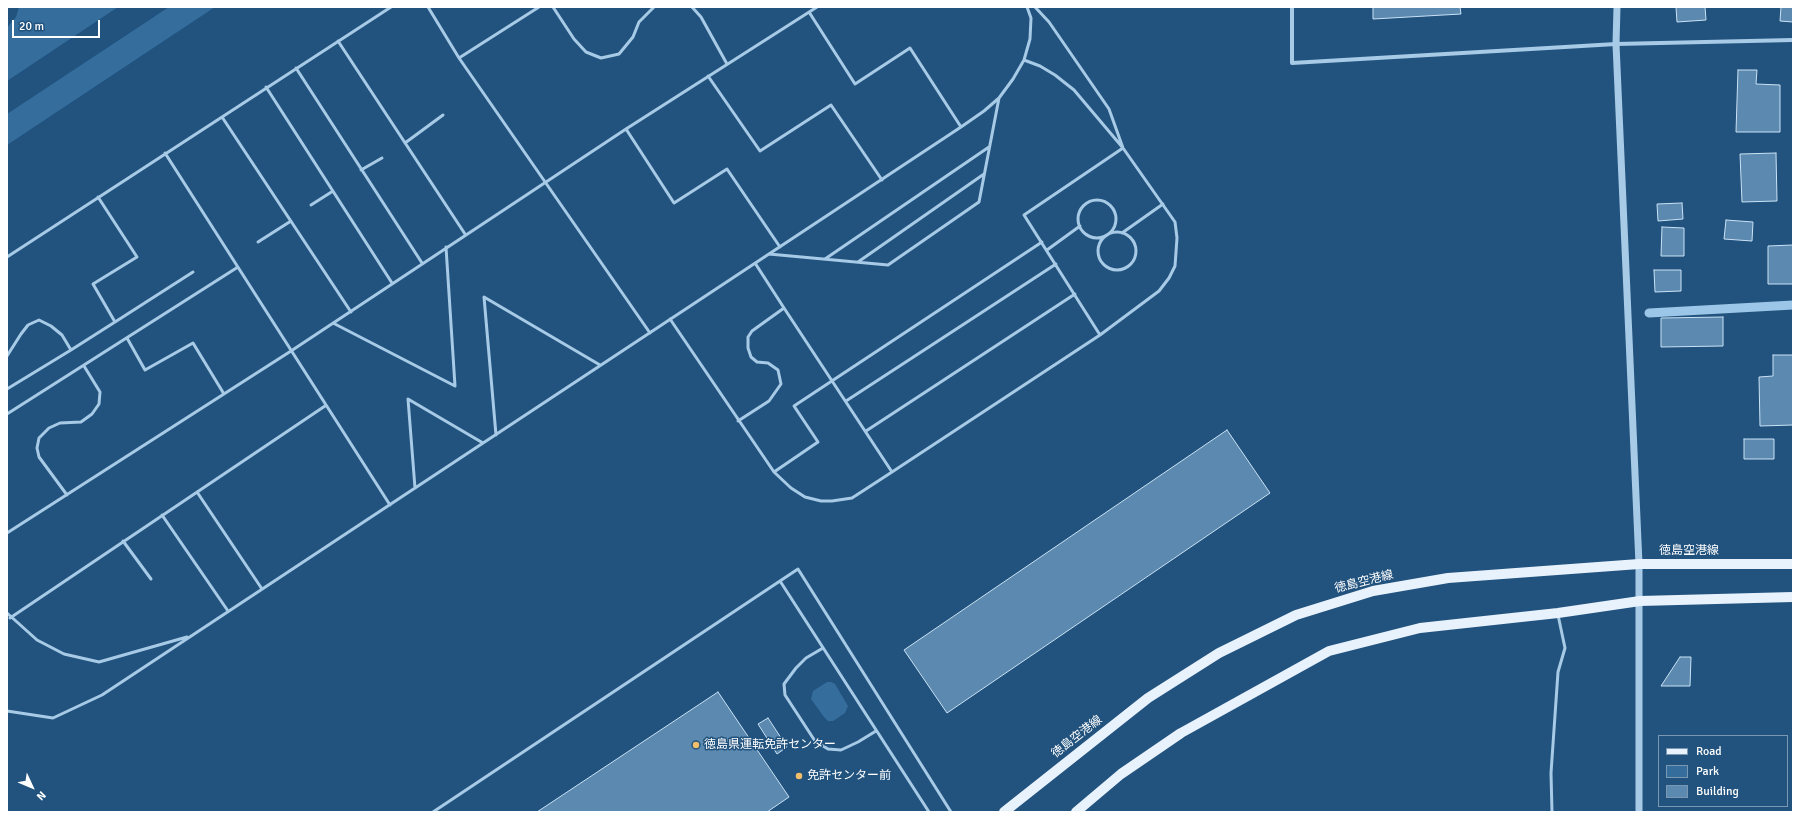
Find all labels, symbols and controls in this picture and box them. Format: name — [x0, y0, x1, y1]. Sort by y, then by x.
scale bar — [14, 12, 102, 38]
text: 20 m — [19, 19, 44, 34]
street label: 徳島空港線 — [1659, 544, 1719, 558]
street label: 徳島空港線 — [1333, 568, 1395, 596]
street label: 徳島空港線 — [1049, 713, 1105, 761]
legend — [1658, 735, 1788, 807]
place label: 徳島県運転免許センター — [704, 738, 836, 752]
marker: 徳島県運転免許センター — [691, 740, 701, 750]
text: Road — [1696, 744, 1722, 759]
text: Park — [1696, 764, 1719, 779]
north arrow — [12, 767, 52, 807]
place label: 免許センター前 — [807, 769, 891, 783]
marker: 免許センター前 — [794, 771, 804, 781]
text: Building — [1696, 784, 1739, 799]
text: N — [34, 788, 48, 803]

